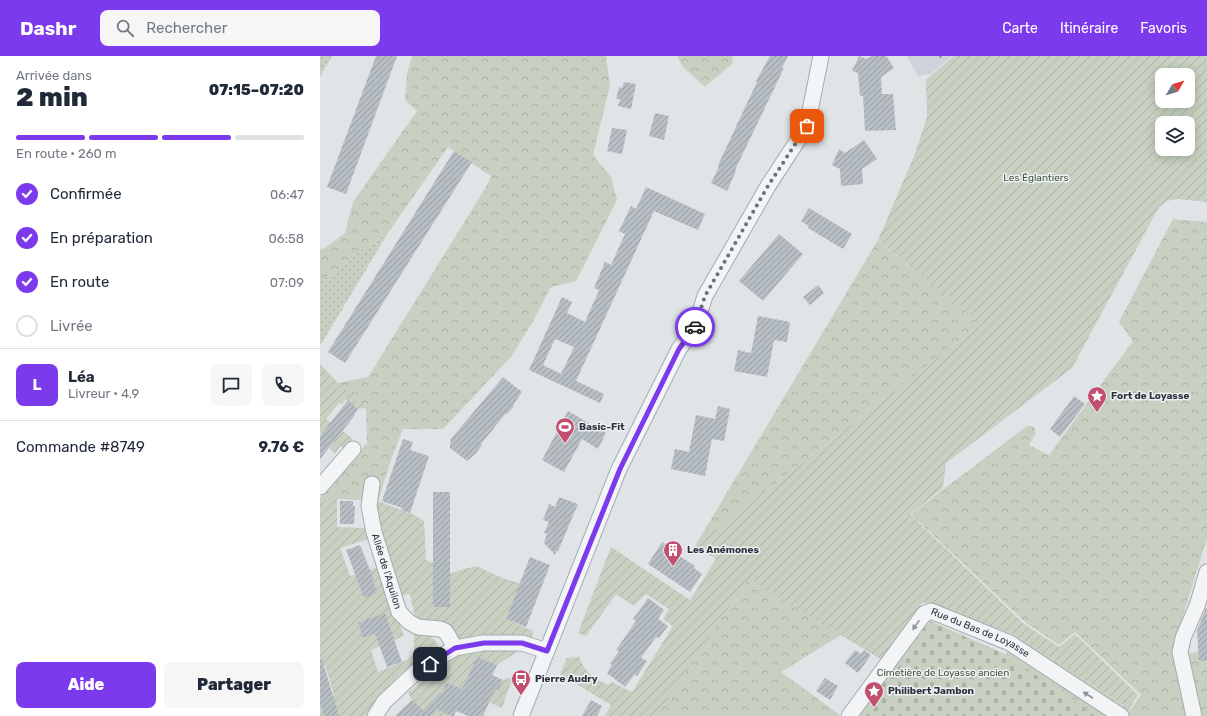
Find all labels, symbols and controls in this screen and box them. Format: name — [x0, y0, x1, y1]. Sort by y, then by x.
search box — [100, 10, 380, 46]
text: Dashr — [20, 17, 76, 40]
icon: search — [114, 17, 136, 39]
text: Rechercher — [146, 19, 227, 37]
text: Carte — [1002, 20, 1038, 37]
text: Itinéraire — [1060, 20, 1118, 37]
text: Favoris — [1140, 20, 1187, 37]
text: Arrivée dans — [16, 68, 92, 83]
north arrow — [1155, 68, 1195, 108]
map controls — [1155, 68, 1195, 156]
text: 07:15–07:20 — [209, 81, 304, 99]
text: 2 min — [16, 82, 88, 113]
pin — [790, 109, 824, 143]
icon: bag — [796, 115, 818, 137]
button: layers — [1155, 116, 1195, 156]
text: En route · 260 m — [16, 146, 117, 161]
park label: Les Églantiers — [1003, 172, 1069, 184]
icon: check — [16, 183, 38, 205]
text: Confirmée — [50, 185, 122, 203]
text: 06:47 — [270, 187, 304, 202]
icon: check — [16, 227, 38, 249]
text: En préparation — [50, 229, 153, 247]
text: 06:58 — [269, 231, 304, 246]
icon: check — [16, 271, 38, 293]
text: En route — [50, 273, 109, 291]
text: 07:09 — [270, 275, 304, 290]
courier — [675, 307, 715, 347]
icon: car — [684, 316, 706, 338]
text: Livrée — [50, 317, 93, 335]
button: chat — [210, 364, 252, 406]
button: phone — [262, 364, 304, 406]
text: Léa — [68, 368, 95, 386]
text: L — [33, 376, 41, 394]
place icon: Fort de Loyasse — [1086, 385, 1108, 413]
text: Livreur · 4.9 — [68, 386, 139, 401]
place label: Fort de Loyasse — [1111, 390, 1189, 402]
sports icon: Basic-Fit — [554, 416, 576, 444]
place label: Basic-Fit — [579, 421, 625, 433]
text: Commande #8749 — [16, 438, 145, 456]
text: 9.76 € — [258, 438, 304, 456]
street label: Allée de l'Aquilon — [369, 532, 404, 611]
building icon: Les Anémones — [662, 539, 684, 567]
place label: Les Anémones — [687, 544, 759, 556]
street label: Rue du Bas de Loyasse — [929, 606, 1032, 660]
one-way arrow — [912, 619, 920, 630]
pin — [413, 647, 447, 681]
icon: home — [419, 653, 441, 675]
button: Aide — [16, 662, 156, 708]
button: Partager — [164, 662, 304, 708]
park label: Cimetière de Loyasse ancien — [877, 667, 1009, 679]
bus stop icon: Pierre Audry — [510, 668, 532, 696]
place label: Pierre Audry — [535, 673, 598, 685]
place icon: Philibert Jambon — [863, 680, 885, 708]
place label: Philibert Jambon — [888, 685, 974, 697]
one-way arrow — [1082, 691, 1094, 698]

